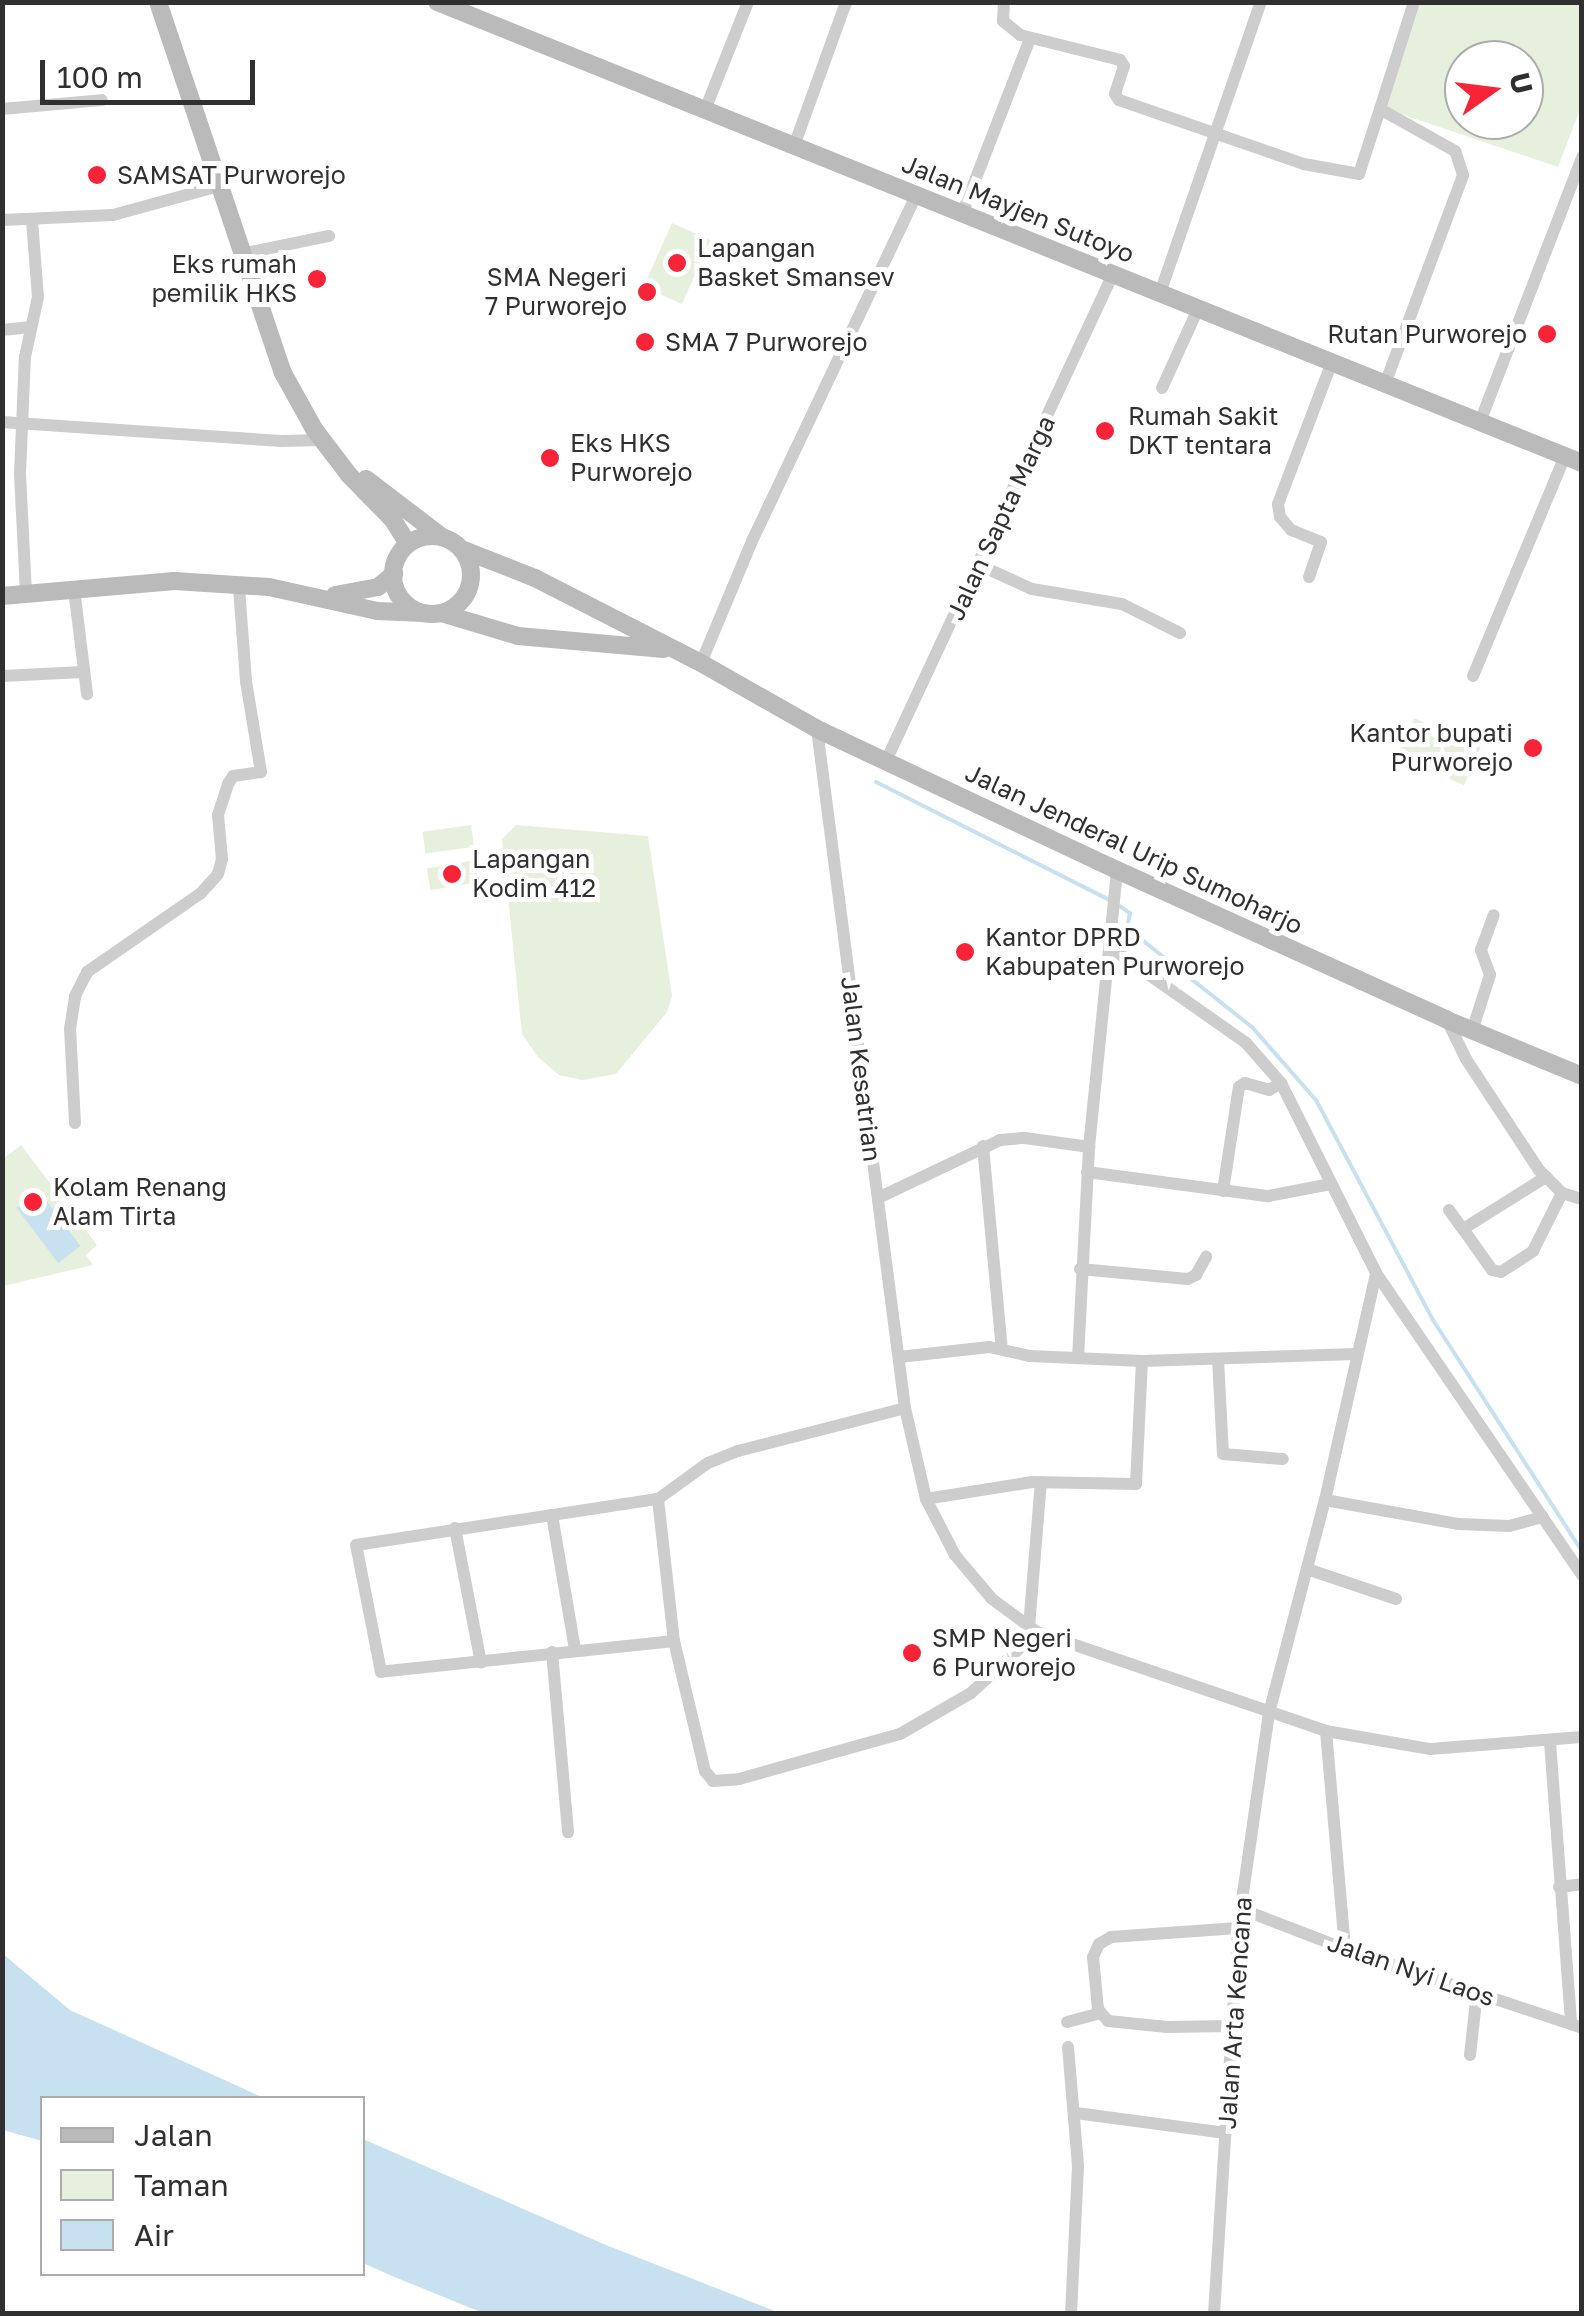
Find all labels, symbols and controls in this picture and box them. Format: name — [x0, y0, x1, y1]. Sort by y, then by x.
scale bar — [45, 40, 260, 102]
north arrow — [1444, 40, 1544, 140]
text: 100 m — [57, 59, 143, 95]
text: U — [1503, 69, 1540, 97]
street label: Jalan Mayjen Sutoyo — [897, 149, 1139, 269]
place label: SAMSAT Purworejo — [117, 160, 346, 190]
marker: SAMSAT Purworejo — [86, 164, 108, 186]
place label: Lapangan Basket Smansev — [697, 234, 894, 293]
place label: Eks rumah pemilik HKS — [151, 250, 297, 309]
marker: Lapangan Basket Smansev — [666, 252, 688, 274]
place label: SMA Negeri 7 Purworejo — [485, 263, 627, 322]
marker: Eks rumah pemilik HKS — [306, 268, 328, 290]
marker: SMA Negeri 7 Purworejo — [636, 281, 658, 303]
place label: Rutan Purworejo — [1327, 319, 1527, 349]
marker: Rutan Purworejo — [1536, 323, 1558, 345]
place label: SMA 7 Purworejo — [665, 327, 867, 357]
marker: SMA 7 Purworejo — [634, 331, 656, 353]
place label: Rumah Sakit DKT tentara — [1128, 402, 1278, 461]
street label: Jalan Sapta Marga — [940, 411, 1062, 625]
marker: Rumah Sakit DKT tentara — [1092, 418, 1118, 444]
place label: Eks HKS Purworejo — [570, 429, 692, 488]
marker: Eks HKS Purworejo — [539, 447, 561, 469]
place label: Kantor bupati Purworejo — [1349, 719, 1513, 778]
marker: Kantor bupati Purworejo — [1522, 737, 1544, 759]
street label: Jalan Jenderal Urip Sumoharjo — [961, 757, 1307, 941]
place label: Lapangan Kodim 412 — [472, 845, 596, 904]
marker: Lapangan Kodim 412 — [441, 863, 463, 885]
place label: Kantor DPRD Kabupaten Purworejo — [985, 923, 1244, 982]
marker: Kantor DPRD Kabupaten Purworejo — [954, 941, 976, 963]
street label: Jalan Kesatrian — [835, 975, 887, 1163]
place label: Kolam Renang Alam Tirta — [53, 1173, 227, 1232]
marker: Kolam Renang Alam Tirta — [22, 1191, 44, 1213]
place label: SMP Negeri 6 Purworejo — [932, 1624, 1076, 1683]
marker: SMP Negeri 6 Purworejo — [901, 1642, 923, 1664]
street label: Jalan Arta Kencana — [1212, 1896, 1258, 2130]
street label: Jalan Nyi Laos — [1324, 1927, 1498, 2013]
legend — [40, 2096, 365, 2276]
text: Jalan — [134, 2117, 213, 2153]
text: Taman — [134, 2167, 229, 2203]
text: Air — [134, 2217, 174, 2253]

